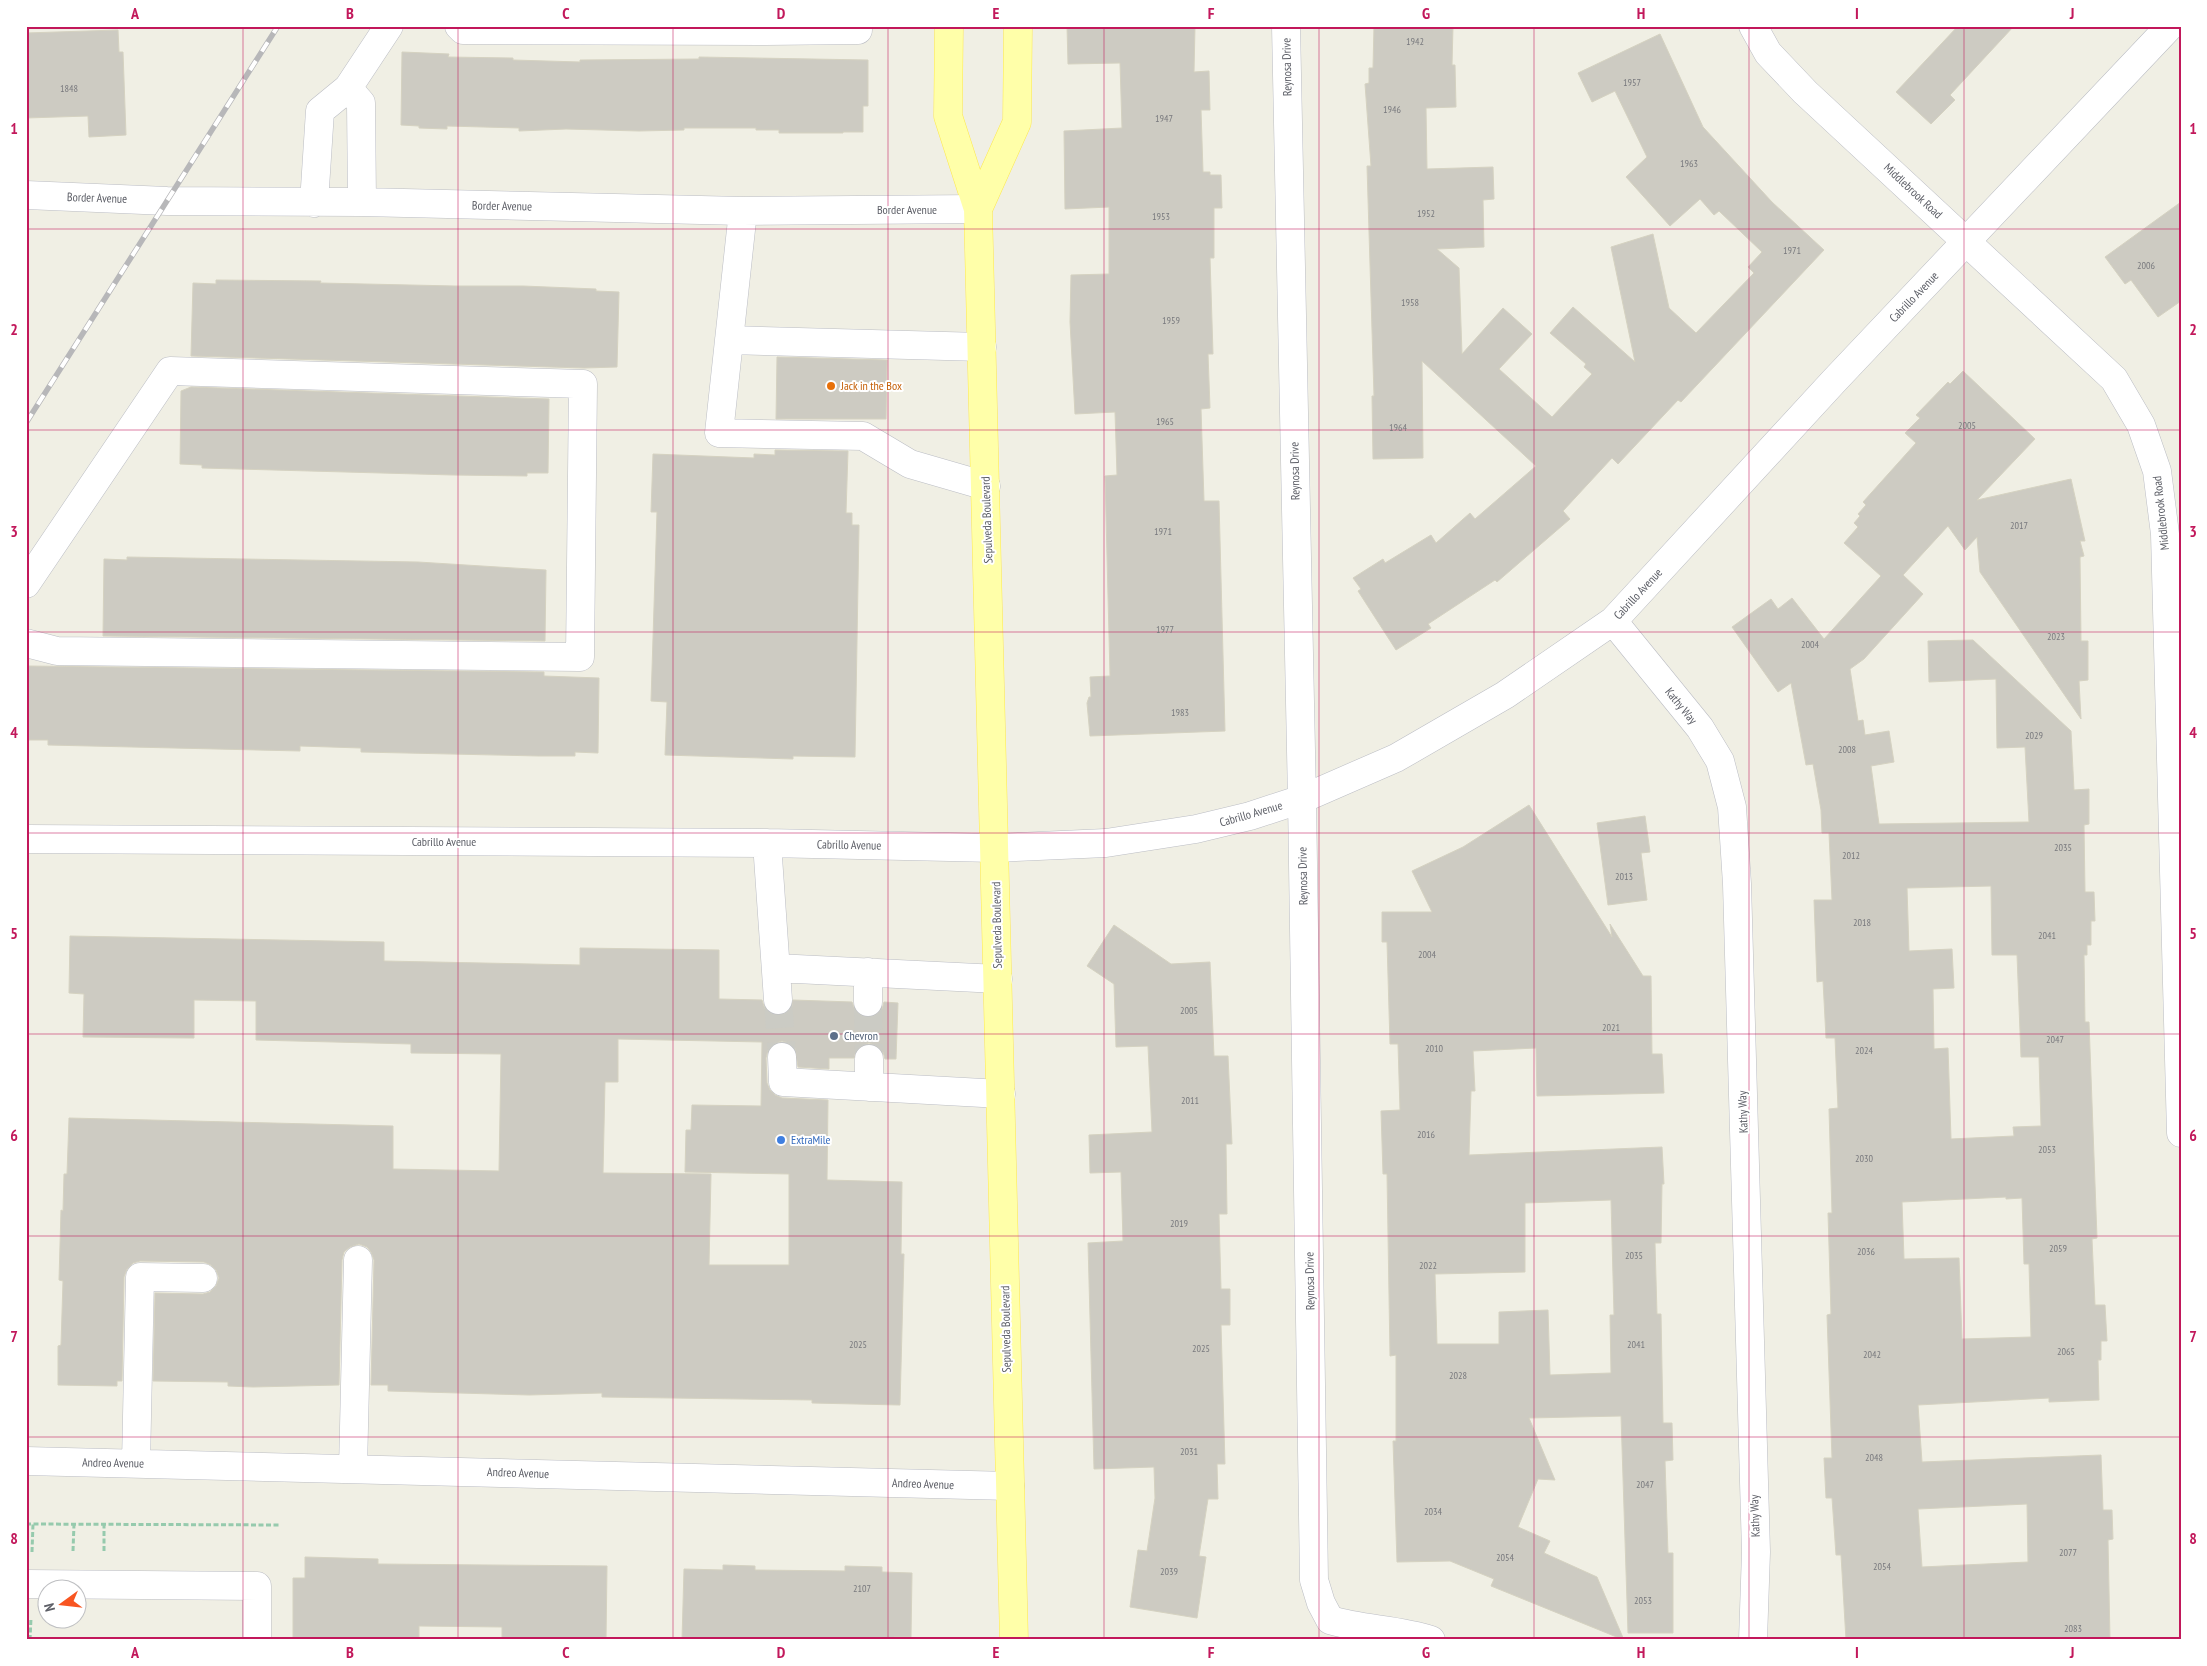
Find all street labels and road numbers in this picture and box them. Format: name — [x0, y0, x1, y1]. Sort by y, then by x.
street label: Reynosa Drive — [1278, 38, 1295, 96]
street label: Middlebrook Road — [1881, 160, 1946, 222]
street label: Border Avenue — [67, 189, 127, 206]
street label: Border Avenue — [472, 197, 532, 214]
street label: Border Avenue — [877, 202, 937, 217]
street label: Cabrillo Avenue — [1886, 268, 1941, 325]
street label: Reynosa Drive — [1286, 442, 1303, 500]
street label: Middlebrook Road — [2149, 475, 2172, 551]
street label: Sepulveda Boulevard — [977, 476, 996, 564]
street label: Cabrillo Avenue — [1610, 565, 1665, 622]
street label: Kathy Way — [1662, 684, 1701, 727]
street label: Cabrillo Avenue — [1218, 797, 1284, 830]
street label: Cabrillo Avenue — [412, 834, 476, 849]
street label: Cabrillo Avenue — [817, 836, 881, 853]
street label: Reynosa Drive — [1294, 847, 1311, 905]
street label: Sepulveda Boulevard — [988, 881, 1005, 969]
street label: Kathy Way — [1734, 1090, 1751, 1134]
street label: Reynosa Drive — [1301, 1252, 1318, 1310]
street label: Sepulveda Boulevard — [997, 1285, 1014, 1373]
street label: Andreo Avenue — [82, 1454, 144, 1471]
street label: Andreo Avenue — [487, 1464, 549, 1481]
street label: Andreo Avenue — [892, 1475, 954, 1492]
street label: Kathy Way — [1746, 1494, 1763, 1538]

